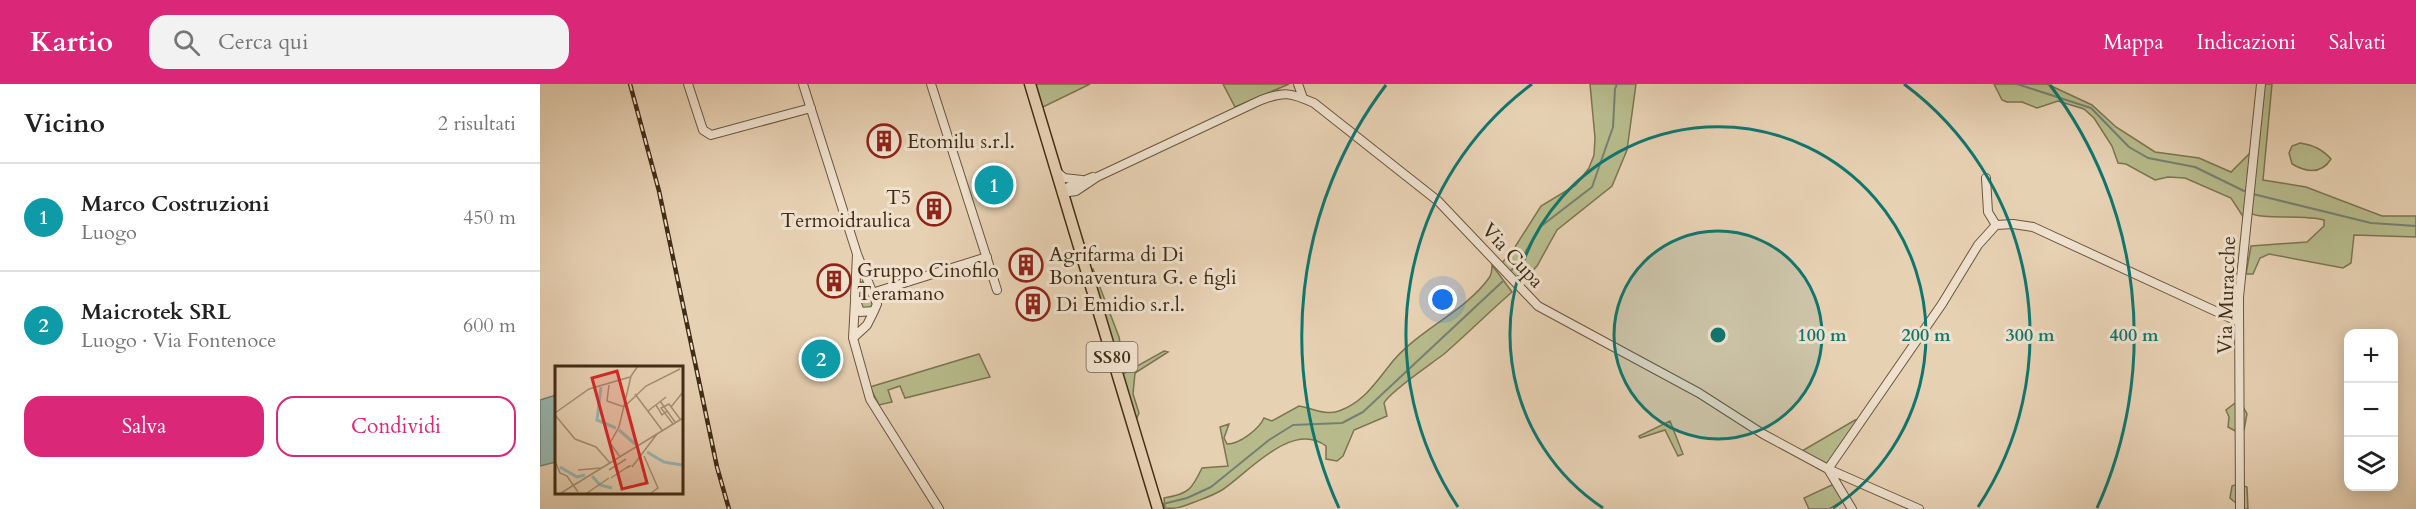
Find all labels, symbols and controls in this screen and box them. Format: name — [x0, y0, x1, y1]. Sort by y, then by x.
search box — [149, 15, 569, 69]
text: Kartio — [30, 23, 113, 61]
icon: search — [170, 26, 203, 59]
text: Cerca qui — [218, 27, 308, 57]
text: Mappa — [2103, 28, 2163, 57]
text: Indicazioni — [2196, 28, 2296, 57]
text: Salvati — [2329, 28, 2386, 57]
text: Vicino — [24, 106, 105, 141]
text: 2 risultati — [438, 110, 516, 137]
building icon: Etomilu s.r.l. — [866, 123, 902, 159]
place label: Etomilu s.r.l. — [907, 128, 1015, 155]
pin: 1 — [974, 162, 1014, 208]
place label: T5 Termoidraulica — [781, 184, 911, 234]
text: Marco Costruzioni — [81, 189, 269, 219]
building icon: T5 Termoidraulica — [916, 191, 952, 227]
text: 1 — [38, 204, 49, 231]
text: 450 m — [463, 204, 516, 231]
street label: Via Cupa — [1476, 217, 1550, 294]
text: Luogo — [81, 219, 137, 246]
street label: Via Muracche — [2211, 235, 2242, 355]
place label: Agrifarma di Di Bonaventura G. e figli — [1049, 241, 1237, 291]
building icon: Agrifarma di Di Bonaventura G. e figli — [1008, 247, 1044, 283]
place label: Gruppo Cinofilo Teramano — [857, 257, 999, 307]
building icon: Gruppo Cinofilo Teramano — [816, 263, 852, 299]
your location — [1428, 285, 1457, 314]
building icon: Di Emidio s.r.l. — [1015, 286, 1051, 322]
place label: Di Emidio s.r.l. — [1056, 291, 1185, 318]
text: Maicrotek SRL — [81, 297, 231, 327]
text: 2 — [38, 312, 49, 339]
text: 600 m — [463, 312, 516, 339]
text: 100 m — [1797, 323, 1847, 348]
text: 200 m — [1901, 323, 1951, 348]
text: 300 m — [2005, 323, 2055, 348]
text: 400 m — [2109, 323, 2159, 348]
centre of rings — [1708, 325, 1728, 345]
text: Luogo · Via Fontenoce — [81, 327, 276, 354]
map controls — [2344, 329, 2398, 491]
button: + — [2344, 329, 2398, 383]
pin: 2 — [802, 336, 840, 382]
road number: SS80 — [1086, 342, 1138, 372]
inset map — [555, 366, 682, 494]
button: − — [2344, 383, 2398, 437]
button: Salva — [24, 396, 264, 457]
button: Condividi — [276, 396, 516, 457]
button: layers — [2344, 437, 2398, 491]

